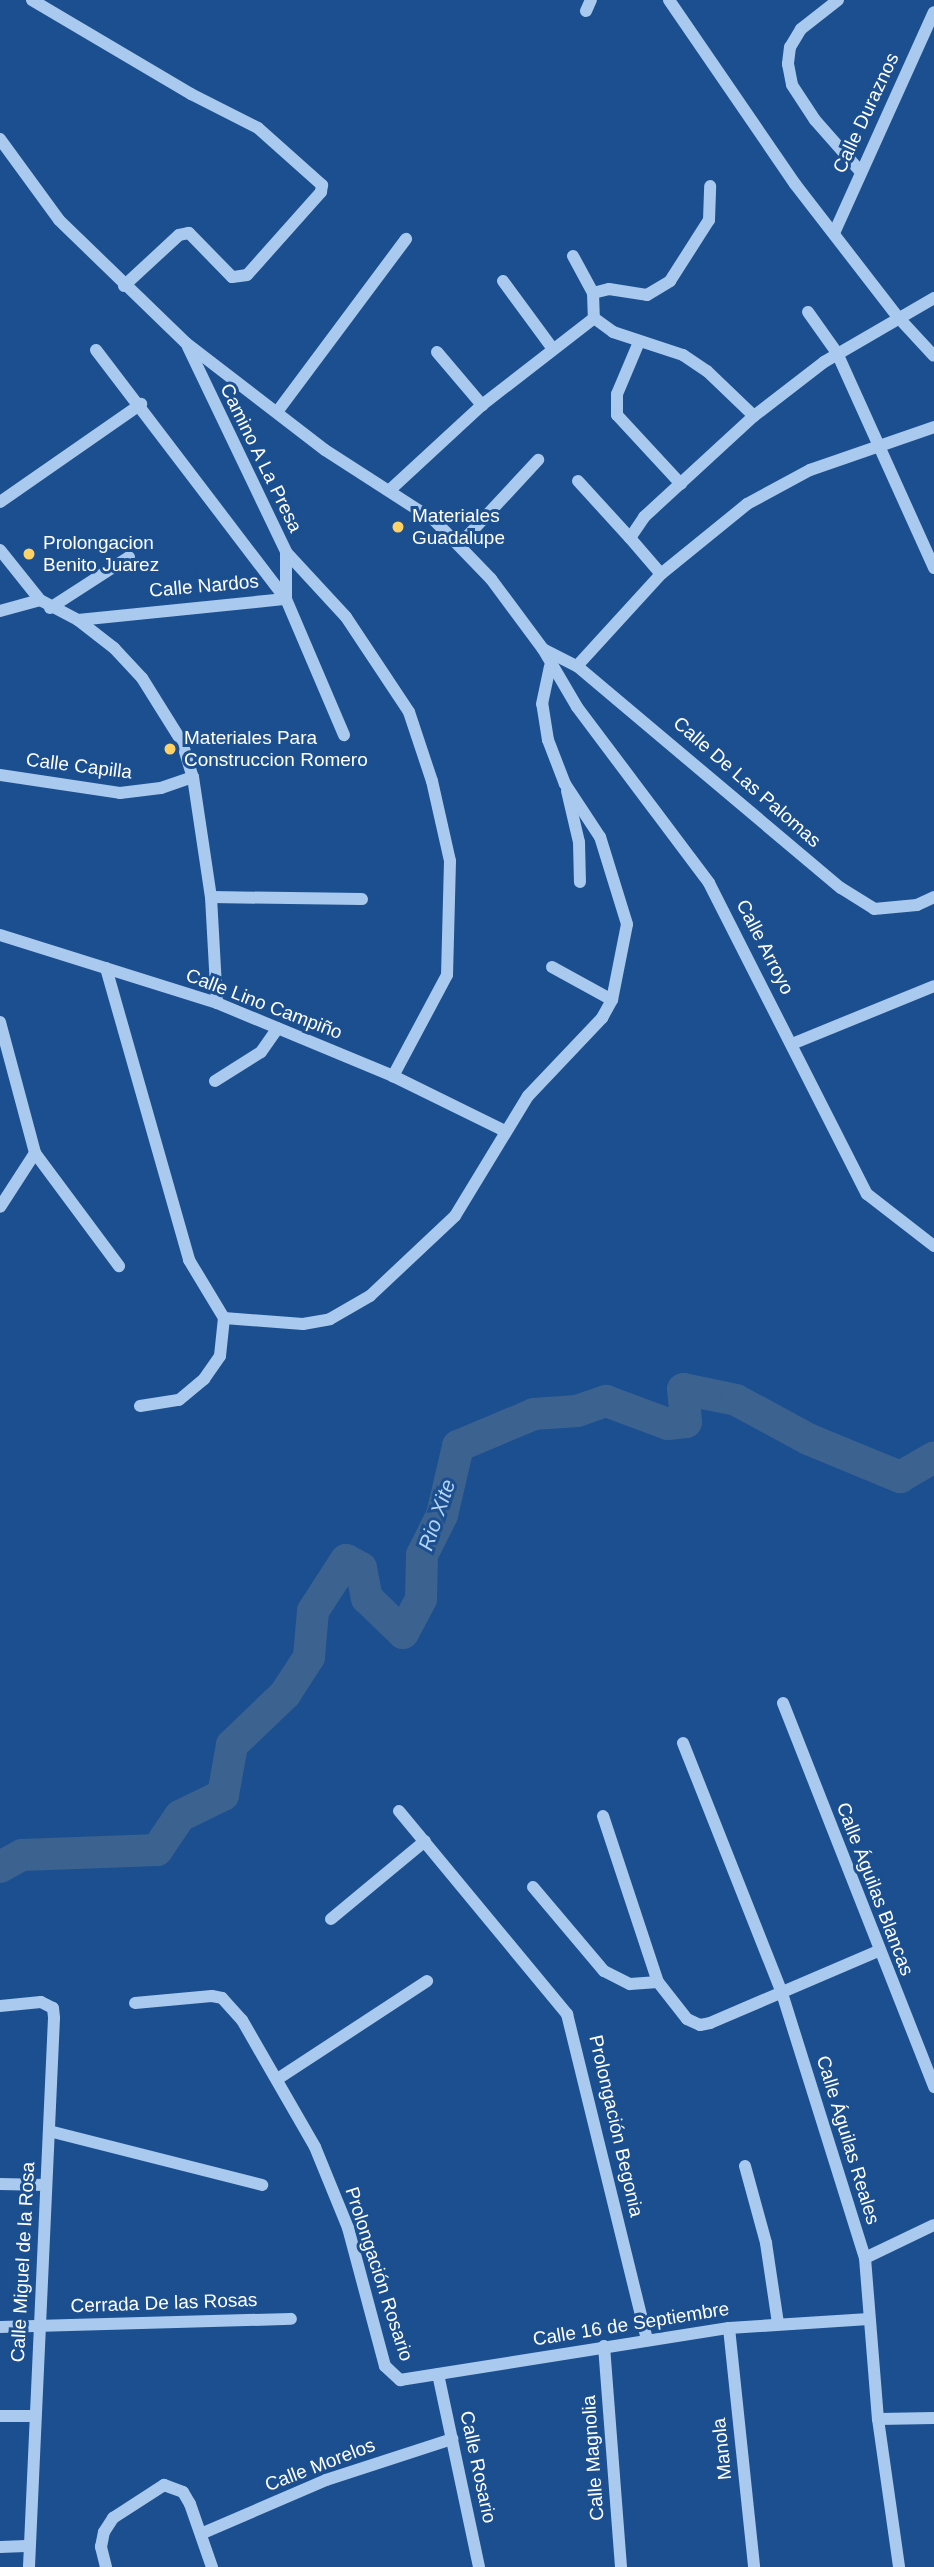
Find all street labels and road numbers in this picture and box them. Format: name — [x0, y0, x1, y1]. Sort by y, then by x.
street label: Calle Duraznos — [828, 49, 904, 177]
street label: Camino A La Presa — [215, 379, 307, 537]
street label: Calle Nardos — [148, 570, 260, 602]
street label: Calle De Las Palomas — [669, 712, 825, 852]
street label: Calle Capilla — [25, 748, 133, 784]
street label: Calle Arroyo — [731, 895, 799, 999]
street label: Calle Lino Campiño — [183, 964, 345, 1044]
street label: Calle Águilas Blancas — [831, 1799, 919, 1979]
street label: Prolongación Begonia — [584, 2033, 648, 2219]
street label: Calle Águilas Reales — [811, 2053, 885, 2227]
street label: Calle Miguel de la Rosa — [6, 2161, 40, 2363]
street label: Prolongación Rosario — [340, 2184, 418, 2364]
street label: Cerrada De las Rosas — [70, 2288, 258, 2318]
street label: Calle 16 de Septiembre — [531, 2297, 731, 2351]
street label: Calle Magnolia — [577, 2395, 609, 2521]
street label: Calle Rosario — [455, 2409, 501, 2525]
street label: Manola — [707, 2417, 737, 2481]
street label: Calle Morelos — [262, 2434, 378, 2496]

